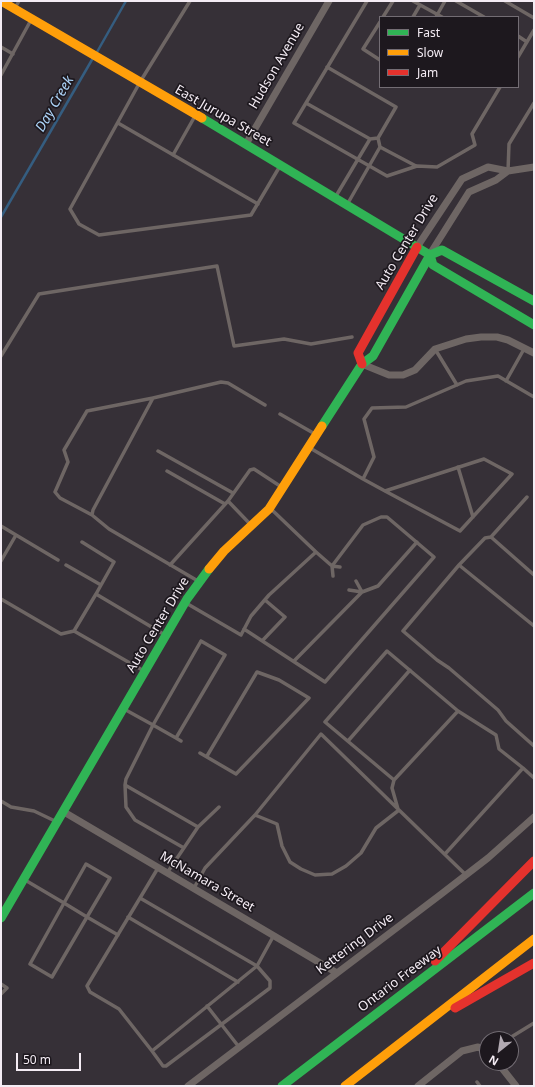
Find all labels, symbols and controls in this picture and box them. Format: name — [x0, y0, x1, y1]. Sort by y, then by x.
legend — [379, 16, 519, 88]
street label: Hudson Avenue — [246, 20, 308, 112]
text: Fast — [417, 24, 440, 41]
text: Slow — [417, 44, 443, 61]
text: Jam — [417, 64, 438, 81]
water label: Day Creek — [32, 73, 78, 135]
street label: East Jurupa Street — [172, 82, 274, 150]
street label: Auto Center Drive — [372, 191, 442, 293]
street label: Auto Center Drive — [123, 574, 193, 676]
street label: McNamara Street — [157, 849, 257, 915]
street label: Kettering Drive — [313, 910, 397, 978]
street label: Ontario Freeway — [355, 943, 445, 1015]
north arrow — [479, 1031, 519, 1071]
scale bar — [18, 1045, 83, 1071]
text: 50 m — [23, 1051, 51, 1068]
text: N — [486, 1052, 501, 1070]

